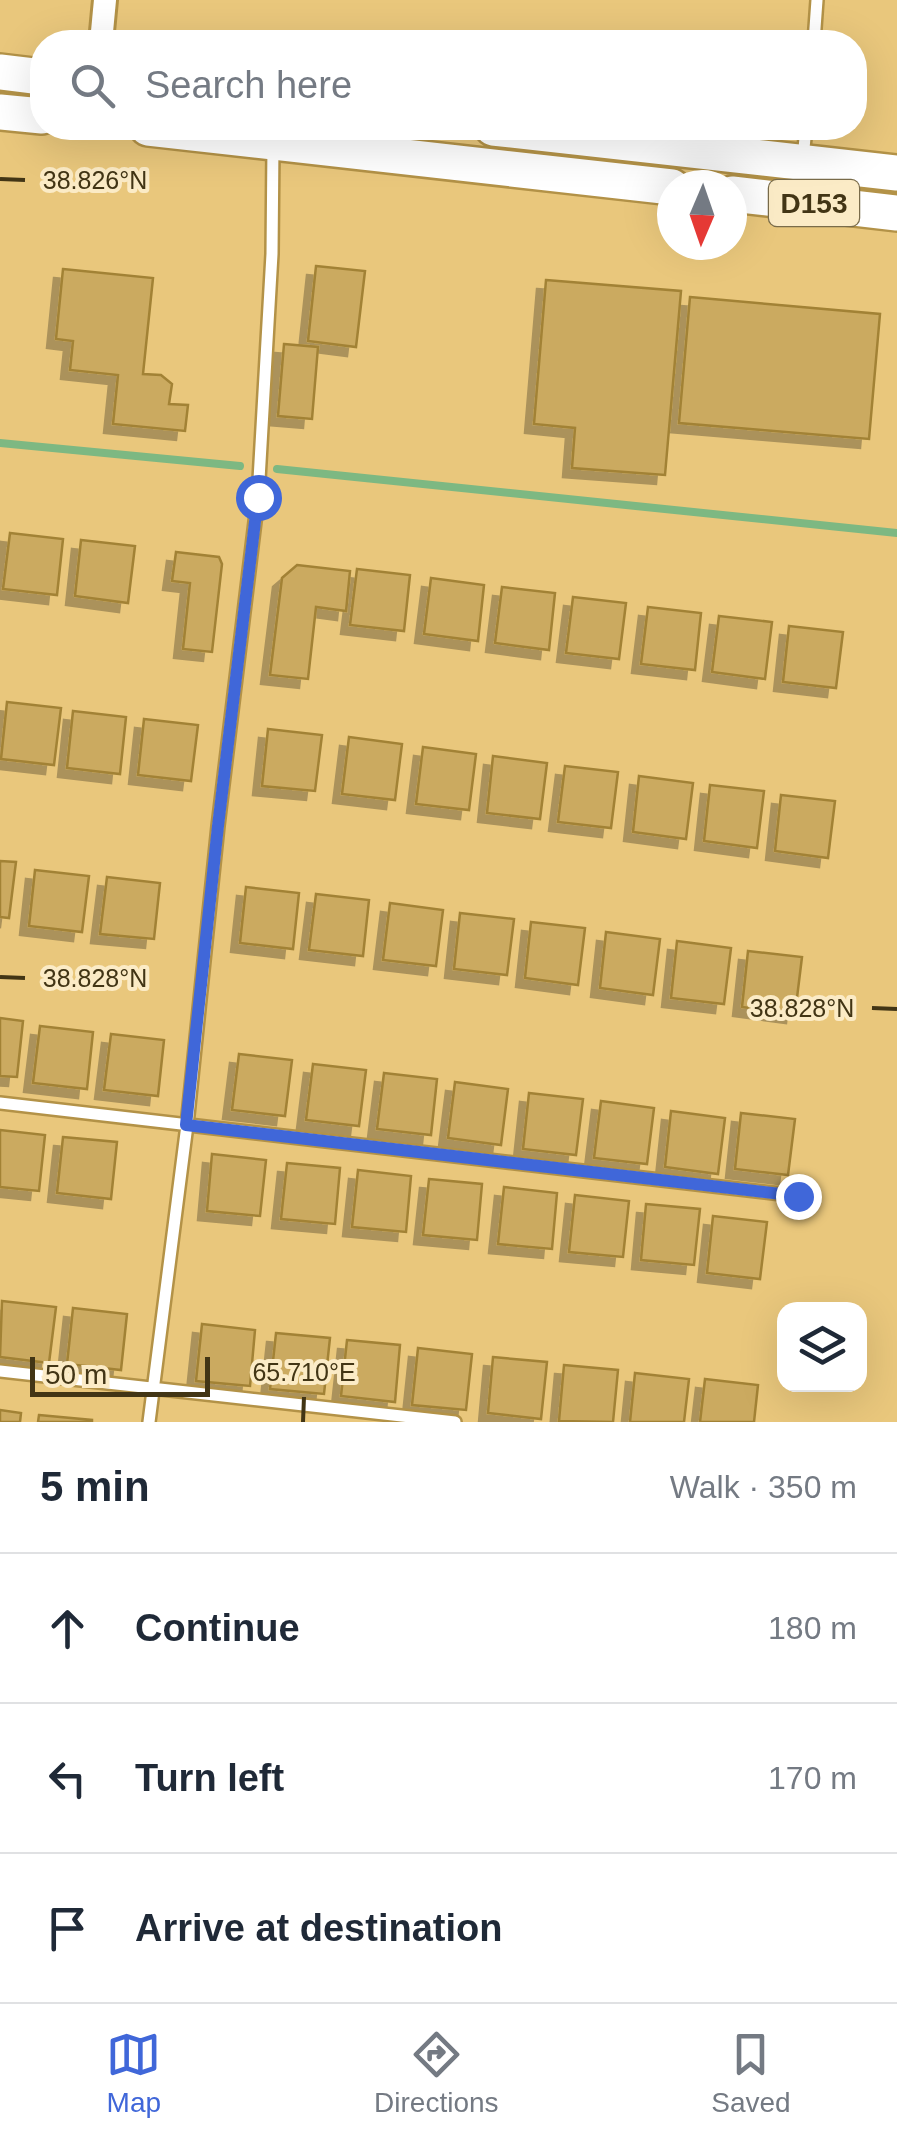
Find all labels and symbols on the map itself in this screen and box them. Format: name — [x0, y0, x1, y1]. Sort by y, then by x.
text: 38.826°N — [43, 166, 147, 194]
north arrow — [657, 170, 747, 260]
road number: D153 — [769, 180, 859, 226]
route start — [236, 475, 282, 521]
text: 38.828°N — [43, 964, 147, 992]
text: 38.828°N — [750, 994, 854, 1022]
route end — [776, 1174, 822, 1220]
scale bar — [30, 1352, 210, 1396]
text: 65.710°E — [252, 1358, 356, 1386]

